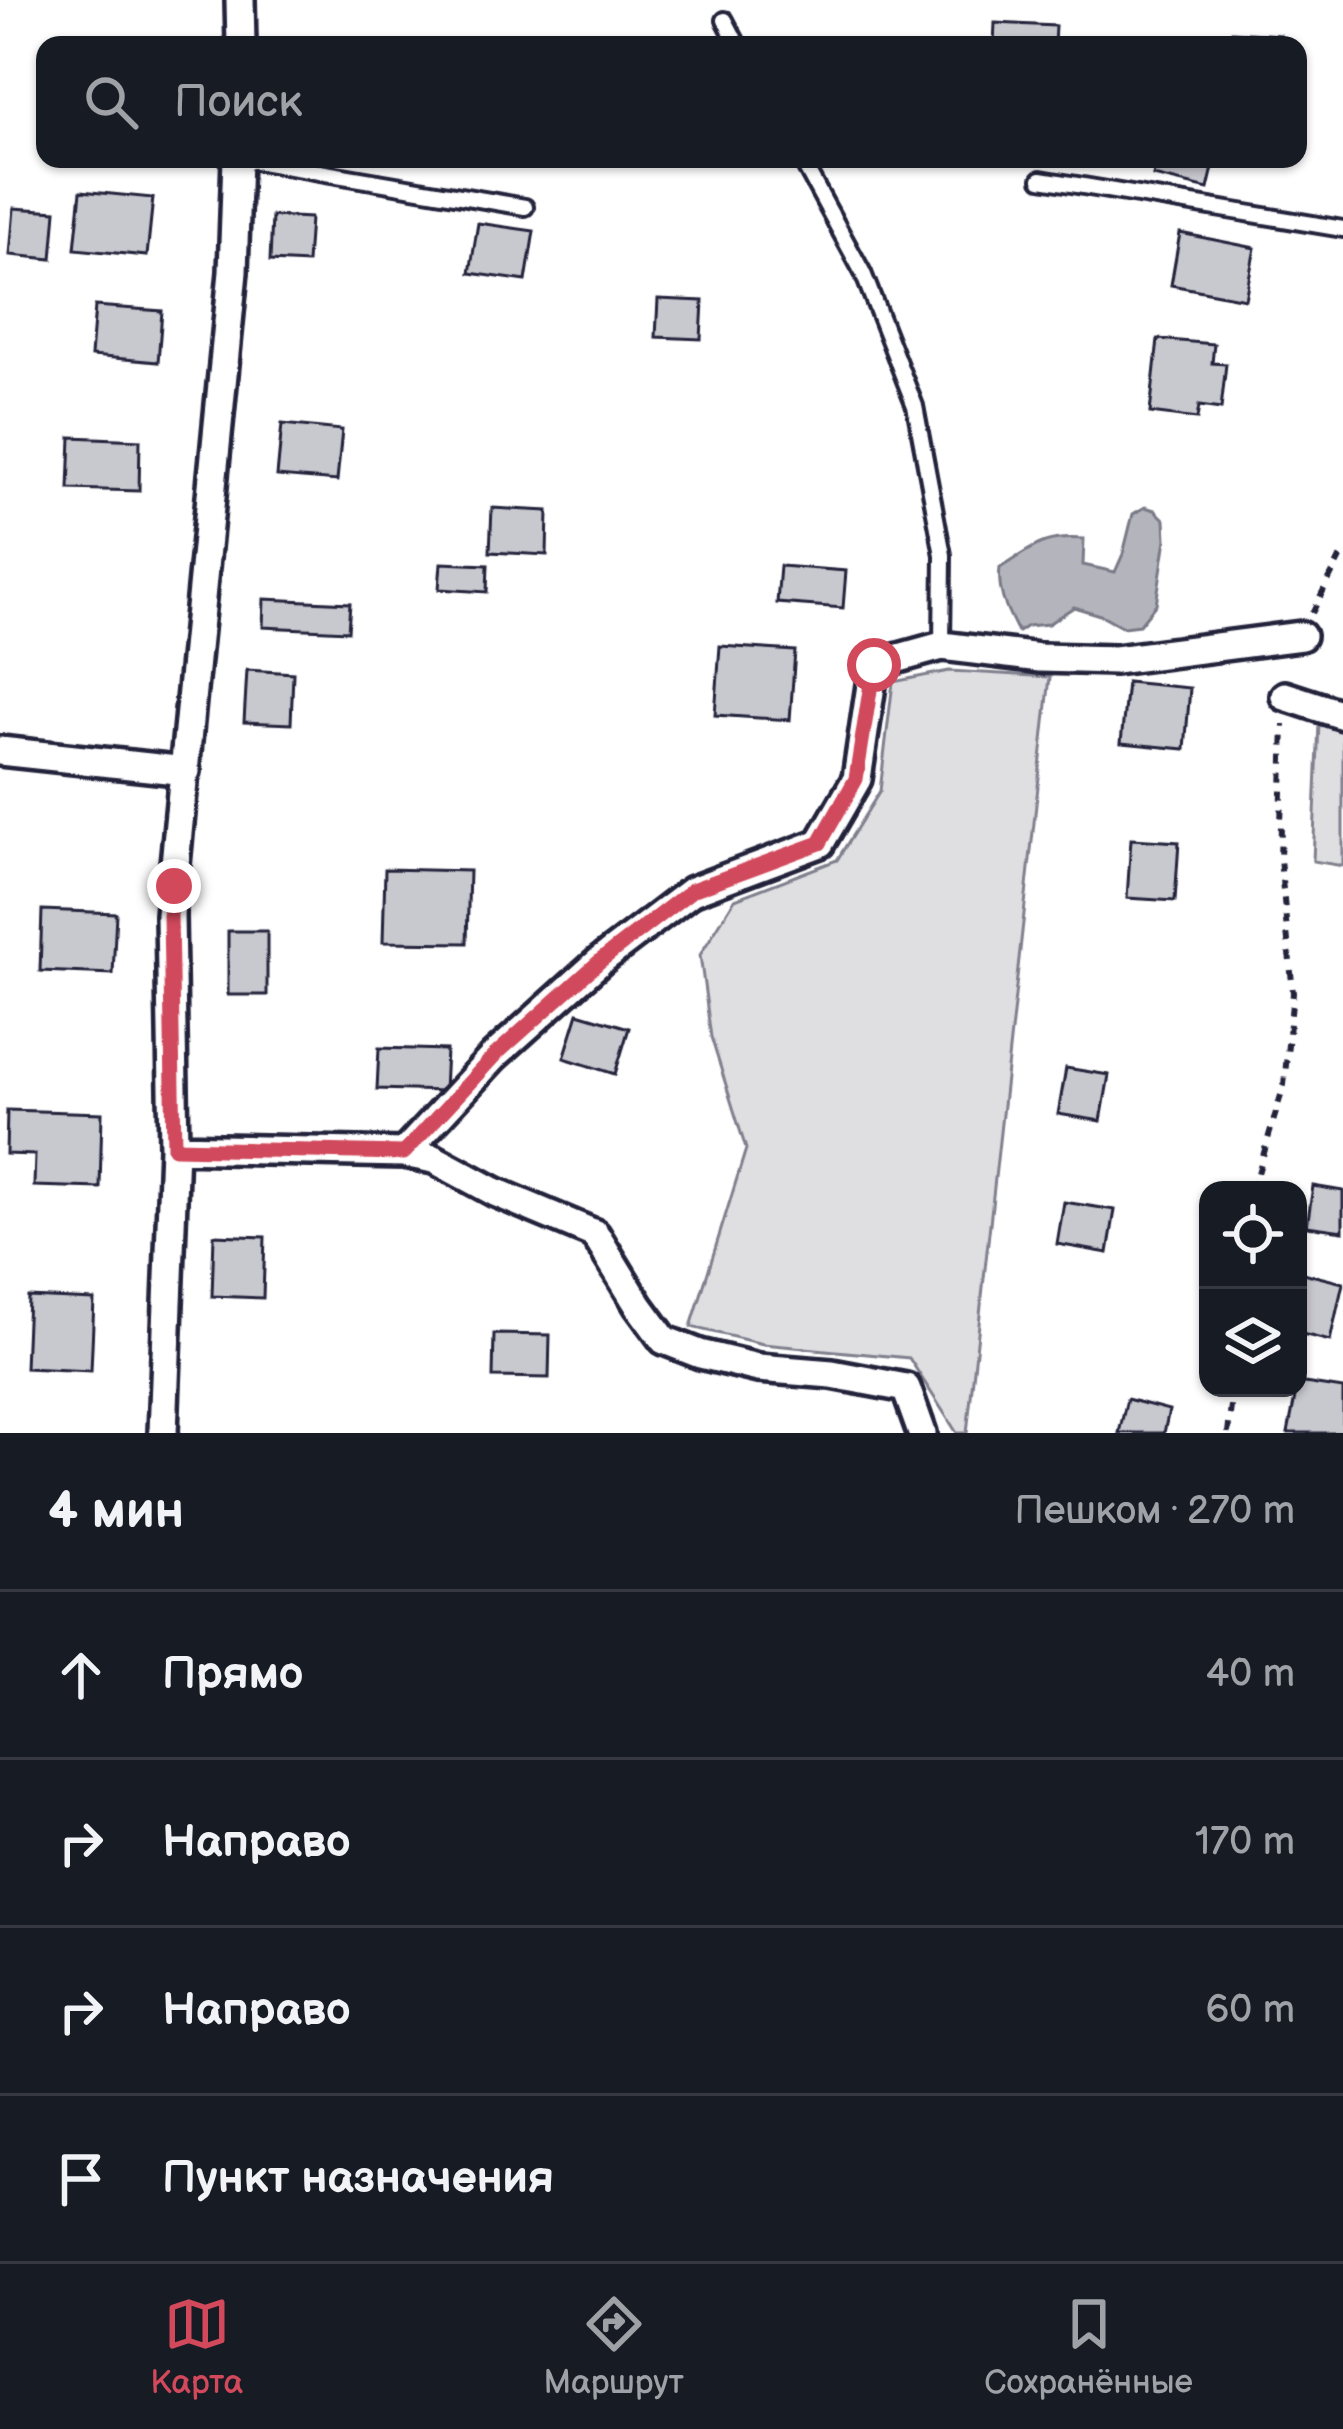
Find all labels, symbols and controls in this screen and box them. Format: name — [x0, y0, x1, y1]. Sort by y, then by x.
search box — [36, 36, 1307, 168]
icon: search — [78, 69, 144, 135]
text: Поиск — [174, 75, 302, 130]
route start — [847, 638, 901, 692]
route end — [147, 859, 201, 913]
map controls — [1199, 1181, 1307, 1397]
button: locate — [1199, 1181, 1307, 1289]
button: layers — [1199, 1289, 1307, 1397]
text: 4 мин — [48, 1481, 184, 1542]
text: Пешком · 270 m — [1015, 1488, 1295, 1535]
icon: ahead — [48, 1642, 114, 1708]
text: Прямо — [162, 1647, 303, 1702]
text: 40 m — [1205, 1651, 1295, 1698]
icon: right — [48, 1810, 114, 1876]
text: Направо — [162, 1815, 351, 1870]
text: 170 m — [1195, 1819, 1295, 1866]
icon: right — [48, 1978, 114, 2044]
text: Направо — [162, 1983, 351, 2038]
text: 60 m — [1205, 1987, 1295, 2034]
icon: arrive — [48, 2146, 114, 2212]
text: Пункт назначения — [162, 2151, 554, 2206]
tab: Карта — [150, 2291, 243, 2403]
tab: Маршрут — [544, 2291, 684, 2403]
tab: Сохранённые — [984, 2291, 1193, 2403]

